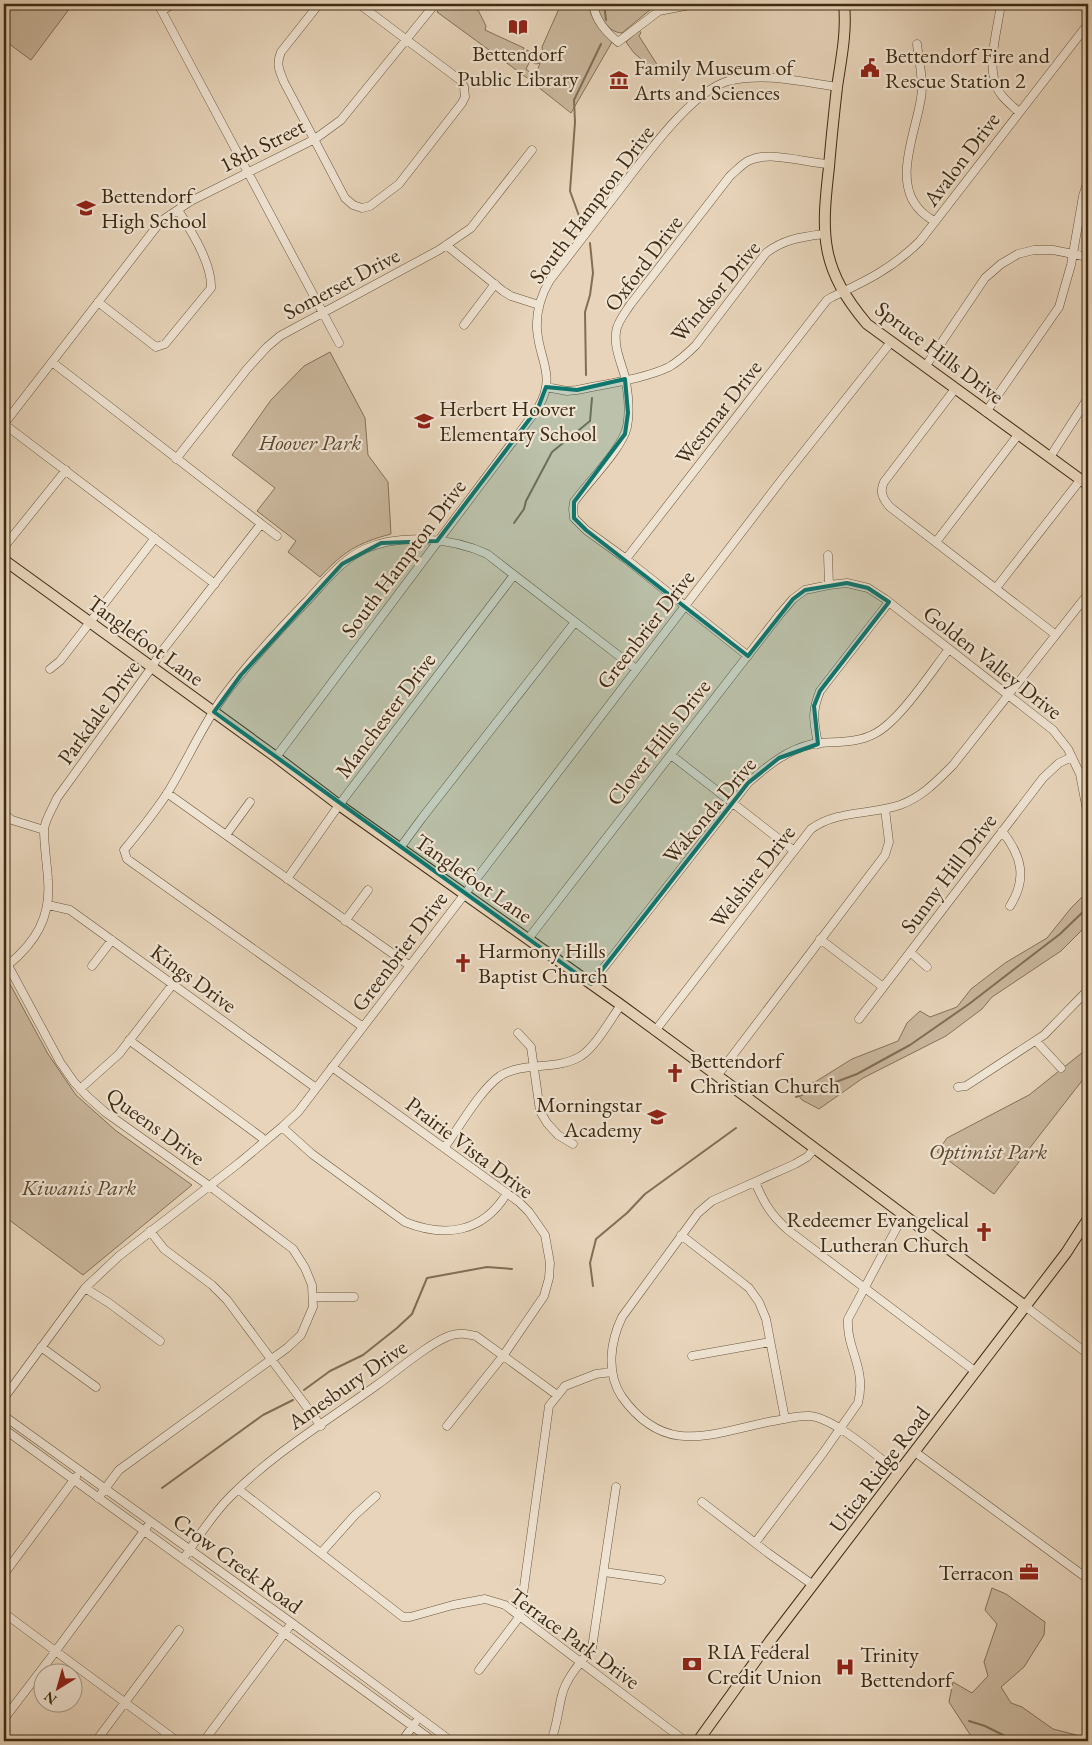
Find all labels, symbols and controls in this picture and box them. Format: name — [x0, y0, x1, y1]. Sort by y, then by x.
library icon: Bettendorf Public Library — [507, 16, 529, 38]
place label: Bettendorf Public Library — [457, 39, 579, 93]
place label: Bettendorf Fire and Rescue Station 2 — [885, 41, 1051, 95]
place label: Family Museum of Arts and Sciences — [633, 53, 796, 107]
public building icon: Bettendorf Fire and Rescue Station 2 — [859, 57, 881, 79]
museum icon: Family Museum of Arts and Sciences — [608, 69, 630, 91]
street label: Avalon Drive — [916, 106, 1007, 213]
street label: 18th Street — [215, 112, 310, 179]
street label: South Hampton Drive — [522, 119, 661, 289]
place label: Bettendorf High School — [101, 181, 207, 235]
school or university icon: Bettendorf High School — [75, 197, 97, 219]
street label: Oxford Drive — [598, 209, 689, 317]
street label: Windsor Drive — [664, 234, 767, 348]
street label: Somerset Drive — [278, 240, 405, 326]
street label: Spruce Hills Drive — [869, 294, 1010, 411]
street label: Westmar Drive — [668, 354, 769, 471]
place label: Herbert Hoover Elementary School — [439, 394, 597, 448]
school or university icon: Herbert Hoover Elementary School — [413, 410, 435, 432]
park label: Hoover Park — [258, 428, 361, 457]
street label: South Hampton Drive — [334, 473, 473, 643]
street label: Greenbrier Drive — [590, 564, 701, 695]
street label: Tanglefoot Lane — [82, 588, 210, 693]
street label: Golden Valley Drive — [917, 599, 1069, 726]
street label: Manchester Drive — [329, 646, 442, 784]
street label: Parkdale Drive — [51, 654, 146, 770]
street label: Clover Hills Drive — [600, 673, 717, 812]
street label: Wakonda Drive — [656, 751, 763, 870]
street label: Sunny Hill Drive — [894, 807, 1003, 939]
street label: Welshire Drive — [703, 819, 802, 934]
street label: Tanglefoot Lane — [409, 827, 539, 930]
street label: Greenbrier Drive — [345, 885, 454, 1017]
place label: Harmony Hills Baptist Church — [478, 936, 608, 990]
street label: Kings Drive — [145, 937, 243, 1020]
church icon: Harmony Hills Baptist Church — [452, 952, 474, 974]
place label: Bettendorf Christian Church — [690, 1046, 840, 1100]
church icon: Bettendorf Christian Church — [664, 1062, 686, 1084]
street label: Queens Drive — [100, 1081, 211, 1172]
street label: Prairie Vista Drive — [400, 1090, 540, 1205]
place label: Morningstar Academy — [536, 1090, 643, 1144]
school or university icon: Morningstar Academy — [646, 1106, 668, 1128]
park label: Optimist Park — [929, 1137, 1047, 1166]
park label: Kiwanis Park — [21, 1173, 136, 1202]
place label: Redeemer Evangelical Lutheran Church — [786, 1205, 969, 1259]
church icon: Redeemer Evangelical Lutheran Church — [973, 1221, 995, 1243]
street label: Amesbury Drive — [281, 1332, 413, 1437]
street label: Utica Ridge Road — [822, 1400, 937, 1538]
street label: Crow Creek Road — [167, 1507, 309, 1621]
place label: Terracon — [938, 1558, 1014, 1587]
office icon: Terracon — [1018, 1561, 1040, 1583]
street label: Terrace Park Drive — [504, 1581, 646, 1696]
place label: RIA Federal Credit Union — [707, 1637, 822, 1691]
place label: Trinity Bettendorf — [860, 1640, 955, 1694]
bank icon: RIA Federal Credit Union — [681, 1653, 703, 1675]
hospital icon: Trinity Bettendorf — [834, 1656, 856, 1678]
north arrow — [32, 1662, 82, 1712]
text: N — [40, 1687, 60, 1709]

